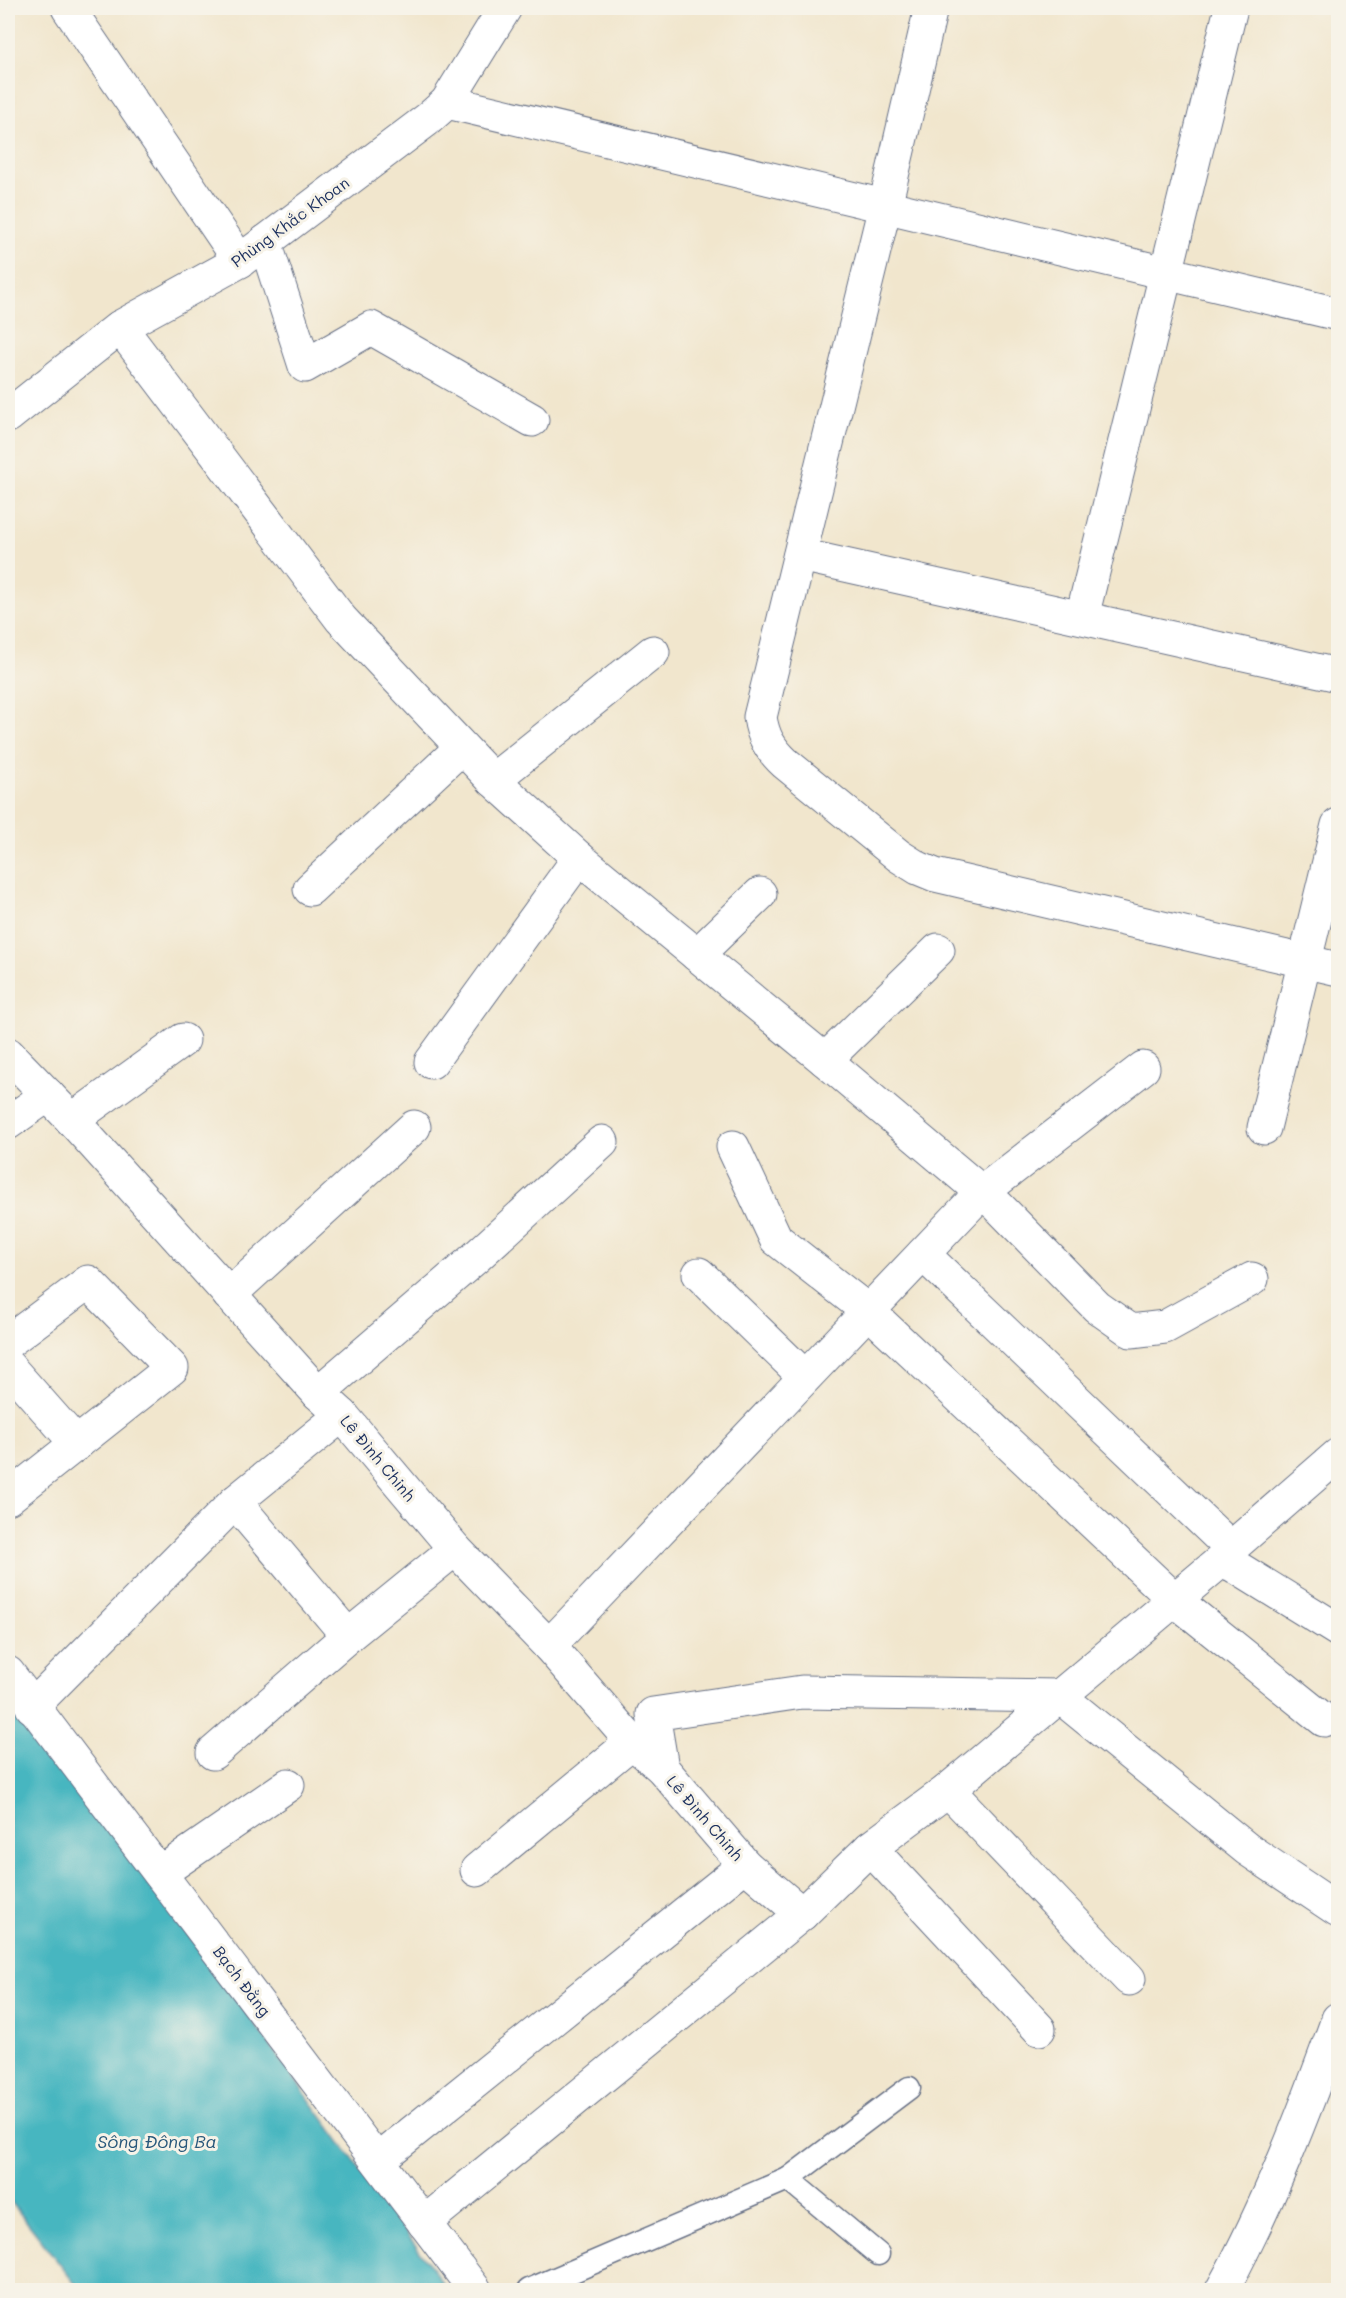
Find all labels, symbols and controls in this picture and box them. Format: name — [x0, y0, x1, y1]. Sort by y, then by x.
street label: Phùng Khắc Khoan — [226, 172, 353, 272]
street label: Lê Đình Chinh — [336, 1410, 421, 1505]
street label: Lê Đình Chinh — [663, 1771, 748, 1865]
street label: Bạch Đằng — [209, 1941, 276, 2020]
water label: Sông Đông Ba — [97, 2129, 217, 2153]

